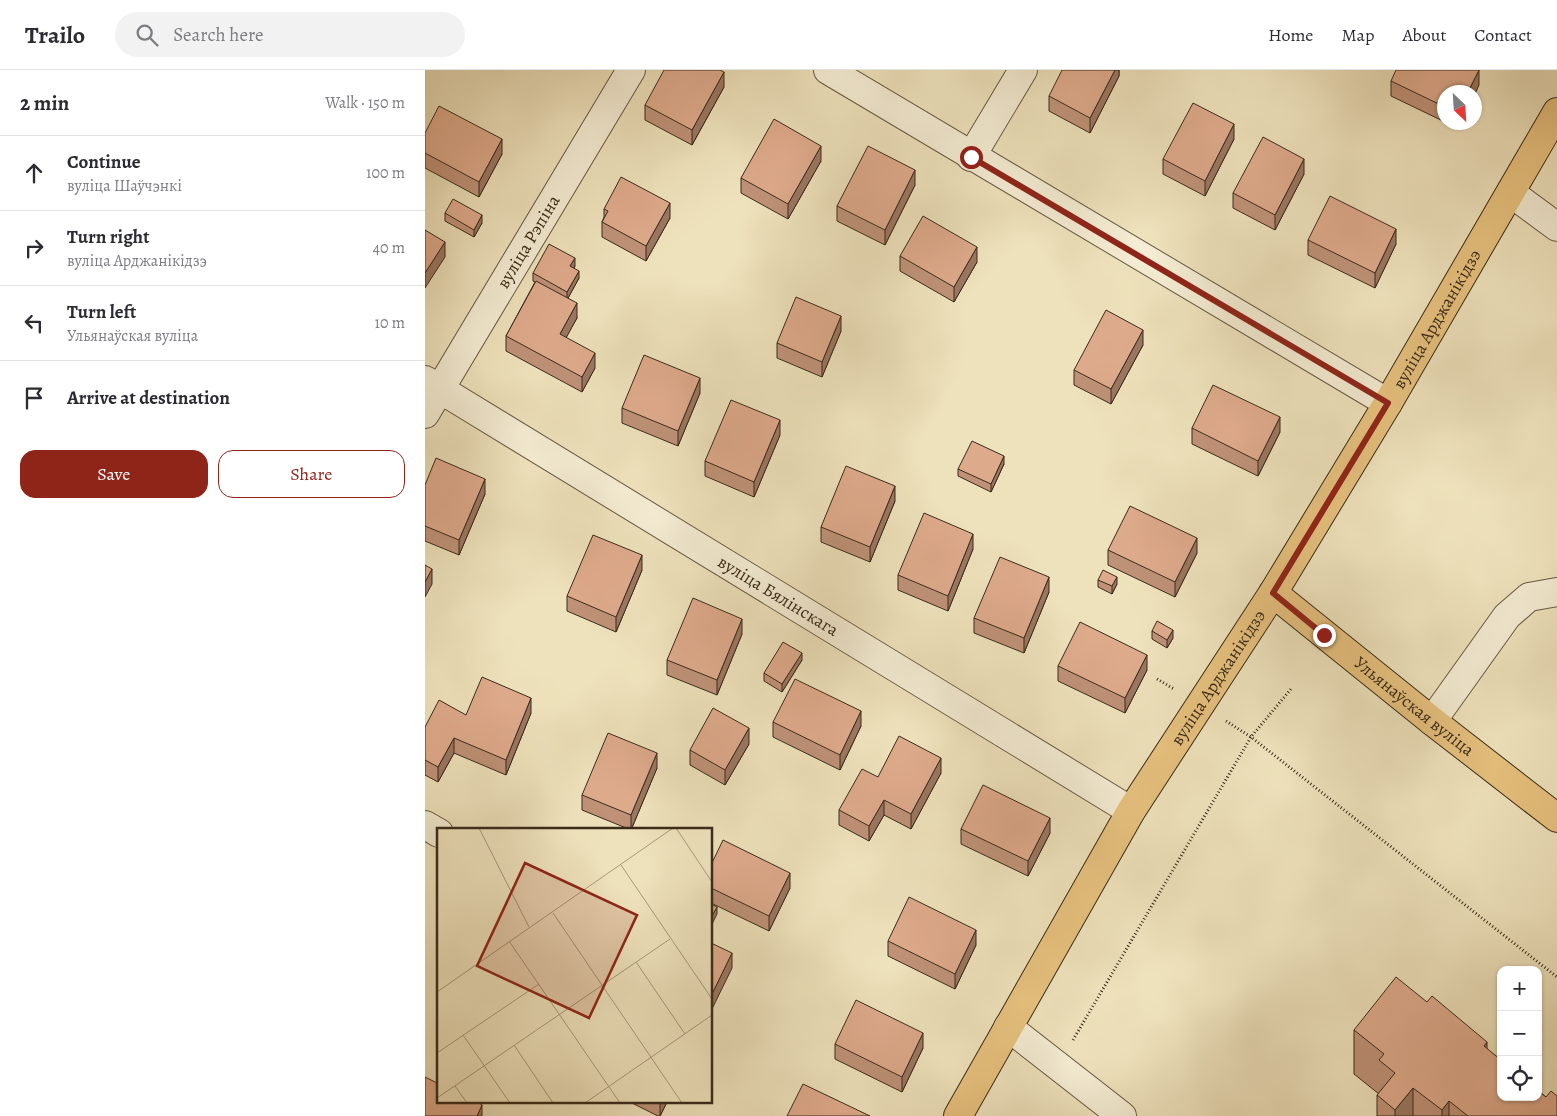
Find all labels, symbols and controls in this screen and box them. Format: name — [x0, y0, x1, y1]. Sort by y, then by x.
search box — [115, 12, 465, 57]
text: Trailo — [25, 19, 85, 51]
icon: search — [133, 21, 161, 49]
text: Search here — [173, 22, 264, 48]
text: Home — [1268, 23, 1313, 47]
text: Map — [1341, 23, 1374, 47]
text: About — [1402, 23, 1446, 47]
text: Contact — [1474, 23, 1532, 47]
north arrow — [1437, 85, 1482, 130]
text: 2 min — [20, 89, 69, 117]
text: Walk · 150 m — [325, 92, 405, 114]
route start — [960, 146, 983, 169]
text: Continue — [67, 149, 141, 175]
icon: ahead — [20, 159, 48, 187]
text: 100 m — [366, 162, 405, 184]
text: вуліца Шаўчэнкі — [67, 175, 182, 197]
street label: вуліца Рэпіна — [491, 190, 566, 293]
text: Turn right — [67, 224, 149, 250]
icon: right — [20, 234, 48, 262]
text: 40 m — [373, 237, 405, 259]
street label: вуліца Арджанікідзэ — [1387, 245, 1487, 393]
text: вуліца Арджанікідзэ — [67, 250, 207, 272]
text: Turn left — [67, 299, 136, 325]
icon: left — [20, 309, 48, 337]
text: 10 m — [375, 312, 405, 334]
text: Ульянаўская вуліца — [67, 325, 198, 347]
icon: arrive — [20, 384, 48, 412]
text: Arrive at destination — [67, 385, 230, 411]
button: Save — [20, 450, 208, 498]
button: Share — [218, 450, 405, 498]
street label: вуліца Бялінскага — [713, 550, 844, 642]
street label: вуліца Арджанікідзэ — [1165, 605, 1271, 750]
route end — [1313, 624, 1336, 647]
street label: Ульянаўская вуліца — [1349, 651, 1480, 762]
inset map — [437, 828, 713, 1104]
map controls — [1497, 966, 1542, 1101]
button: + — [1497, 966, 1542, 1011]
button: − — [1497, 1011, 1542, 1056]
button: locate — [1497, 1056, 1542, 1101]

